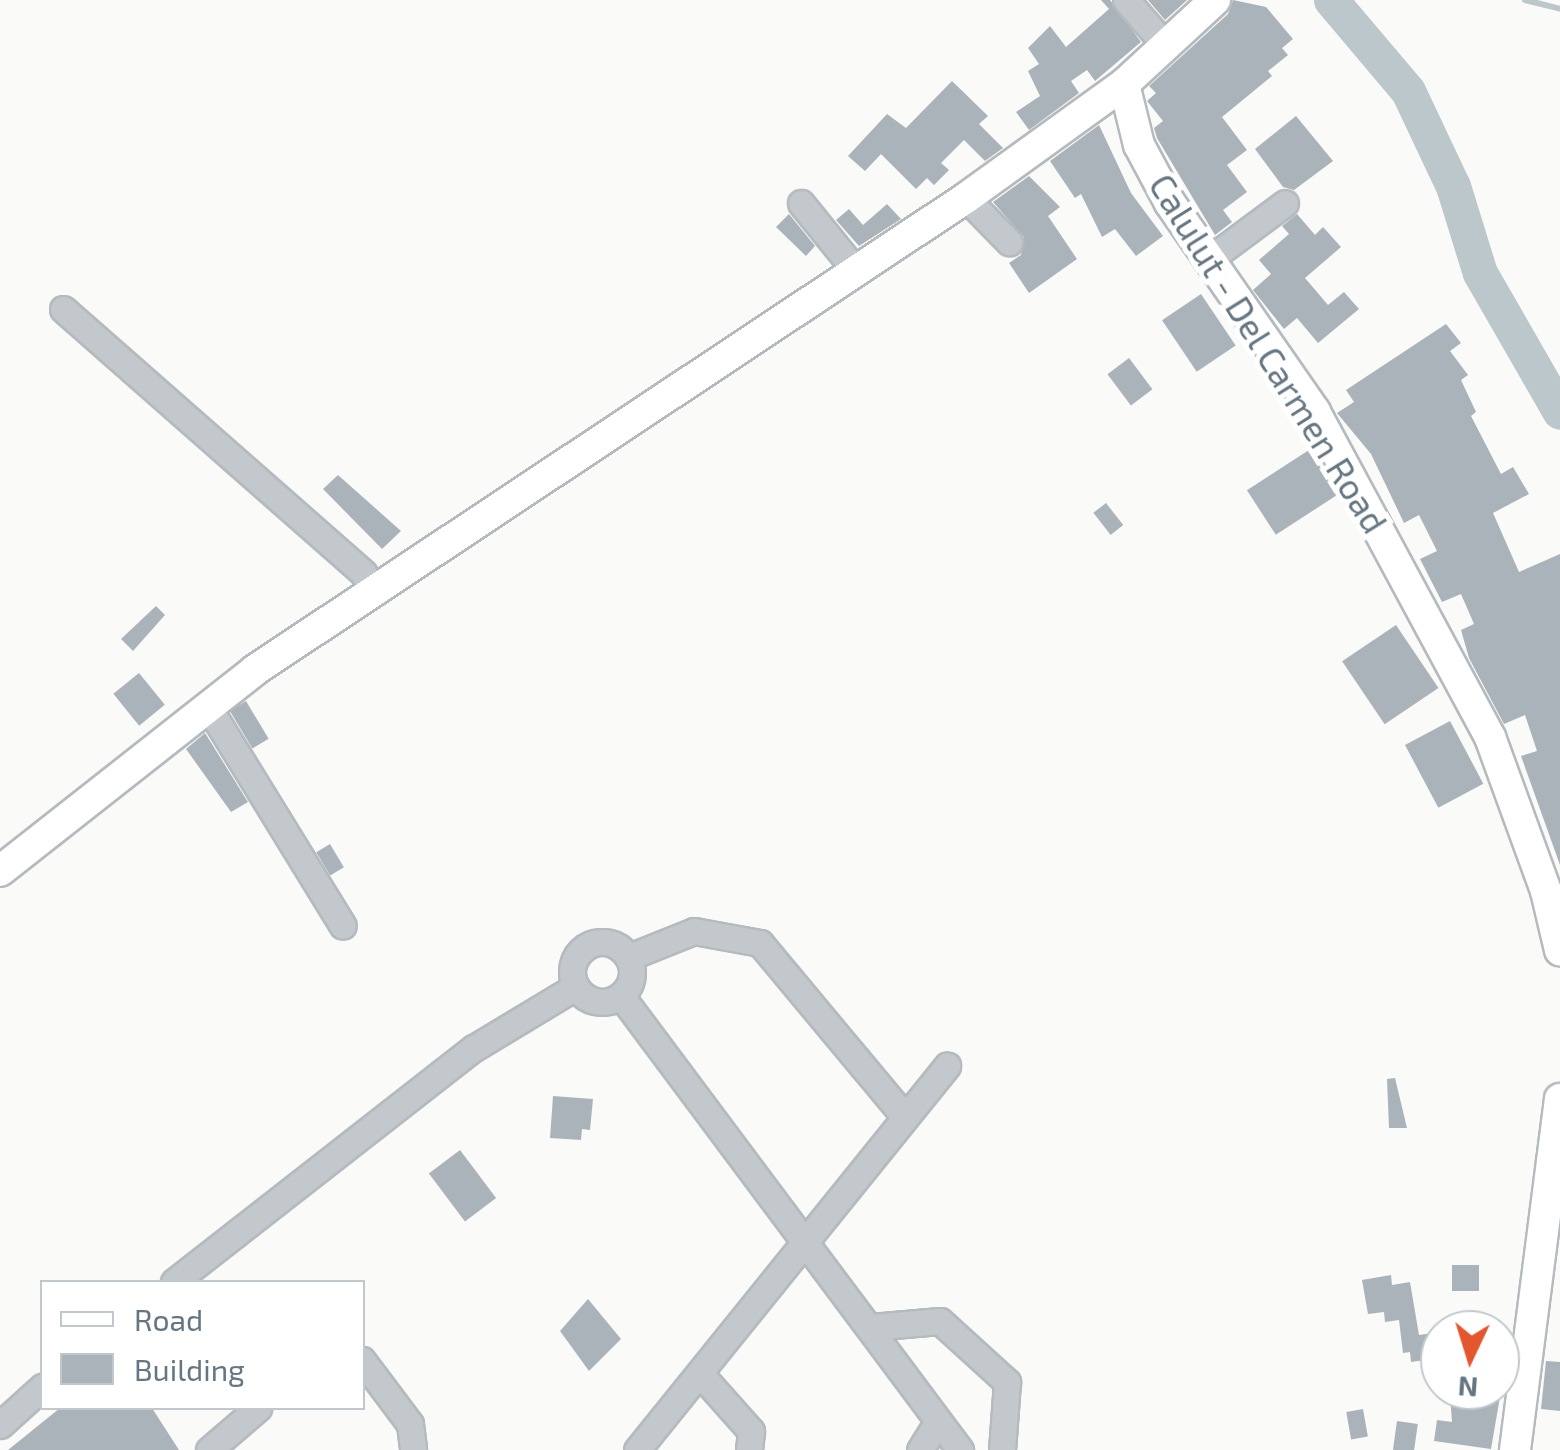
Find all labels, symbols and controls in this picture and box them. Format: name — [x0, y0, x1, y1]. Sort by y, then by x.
street label: Calulut - Del Carmen Road — [1141, 165, 1397, 541]
legend — [40, 1280, 365, 1410]
text: Road — [134, 1301, 203, 1337]
north arrow — [1420, 1310, 1520, 1410]
text: Building — [134, 1351, 245, 1387]
text: N — [1457, 1370, 1479, 1406]

